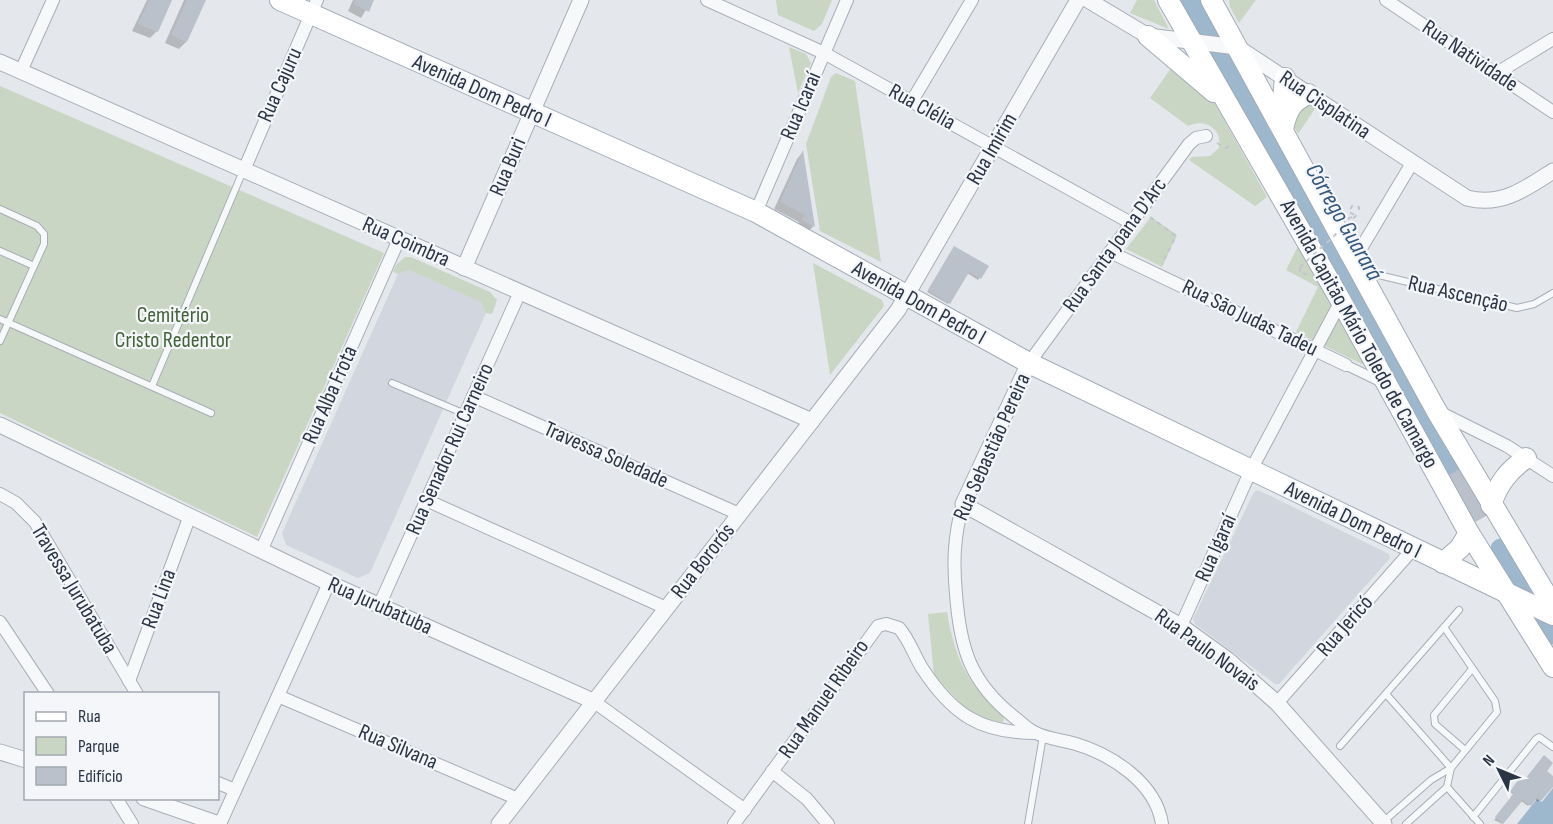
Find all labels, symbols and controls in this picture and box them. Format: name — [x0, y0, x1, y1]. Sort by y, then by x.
street label: Rua Natividade — [1417, 14, 1523, 98]
street label: Rua Cajuru — [252, 44, 308, 126]
street label: Avenida Dom Pedro I — [408, 48, 556, 134]
street label: Rua Cisplatina — [1274, 65, 1376, 145]
street label: Rua Icaraí — [775, 67, 828, 144]
street label: Rua Clélia — [884, 78, 960, 136]
street label: Rua Imirim — [961, 108, 1023, 190]
street label: Rua Buri — [484, 134, 532, 200]
water label: Córrego Guarará — [1299, 158, 1389, 286]
street label: Rua Santa Joana D'Arc — [1057, 172, 1173, 318]
street label: Avenida Capitão Mário Toledo de Camargo — [1273, 194, 1444, 473]
street label: Rua Coimbra — [358, 211, 454, 273]
street label: Avenida Dom Pedro I — [846, 255, 991, 351]
street label: Rua Ascenção — [1405, 269, 1511, 319]
street label: Rua São Judas Tadeu — [1178, 273, 1322, 363]
park label: Cemitério Cristo Redentor — [115, 302, 231, 354]
street label: Rua Alba Frota — [296, 342, 364, 448]
street label: Rua Senador Rui Carneiro — [400, 359, 500, 539]
street label: Rua Sebastião Pereira — [947, 369, 1037, 525]
street label: Travessa Soledade — [540, 416, 672, 494]
street label: Avenida Dom Pedro I — [1279, 475, 1426, 565]
street label: Rua Igaraí — [1189, 509, 1243, 586]
street label: Rua Bororós — [665, 518, 741, 604]
street label: Travessa Jurubatuba — [25, 519, 123, 659]
street label: Rua Lina — [136, 566, 182, 632]
street label: Rua Jurubatuba — [324, 571, 436, 641]
street label: Rua Jericó — [1311, 590, 1379, 662]
street label: Rua Paulo Novais — [1149, 603, 1265, 697]
street label: Rua Manuel Ribeiro — [773, 634, 875, 764]
legend — [24, 692, 219, 800]
text: Rua — [78, 706, 101, 727]
street label: Rua Silvana — [354, 718, 442, 776]
text: Parque — [78, 736, 119, 757]
north arrow — [1469, 740, 1529, 800]
text: N — [1479, 751, 1499, 770]
text: Edifício — [78, 766, 123, 787]

